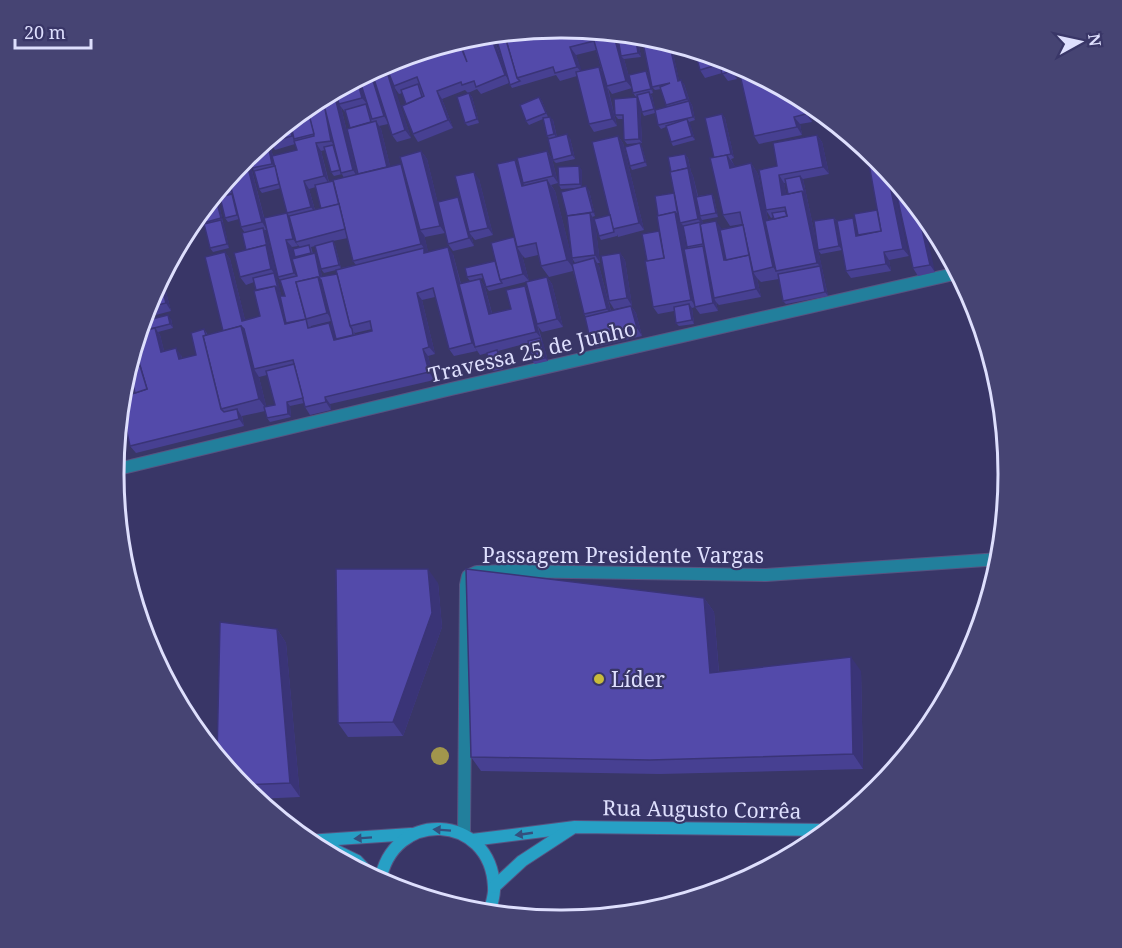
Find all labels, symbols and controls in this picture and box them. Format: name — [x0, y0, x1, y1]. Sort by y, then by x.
scale bar — [15, 12, 92, 50]
north arrow — [1050, 12, 1110, 72]
text: 20 m — [24, 20, 66, 44]
text: N — [1083, 32, 1107, 48]
street label: Travessa 25 de Junho — [425, 313, 639, 389]
street label: Passagem Presidente Vargas — [482, 541, 764, 569]
place label: Líder — [611, 665, 665, 693]
marker: Líder — [592, 672, 606, 686]
street label: Rua Augusto Corrêa — [602, 793, 802, 825]
one-way arrow — [433, 825, 452, 834]
one-way arrow — [514, 829, 533, 838]
one-way arrow — [353, 833, 372, 842]

